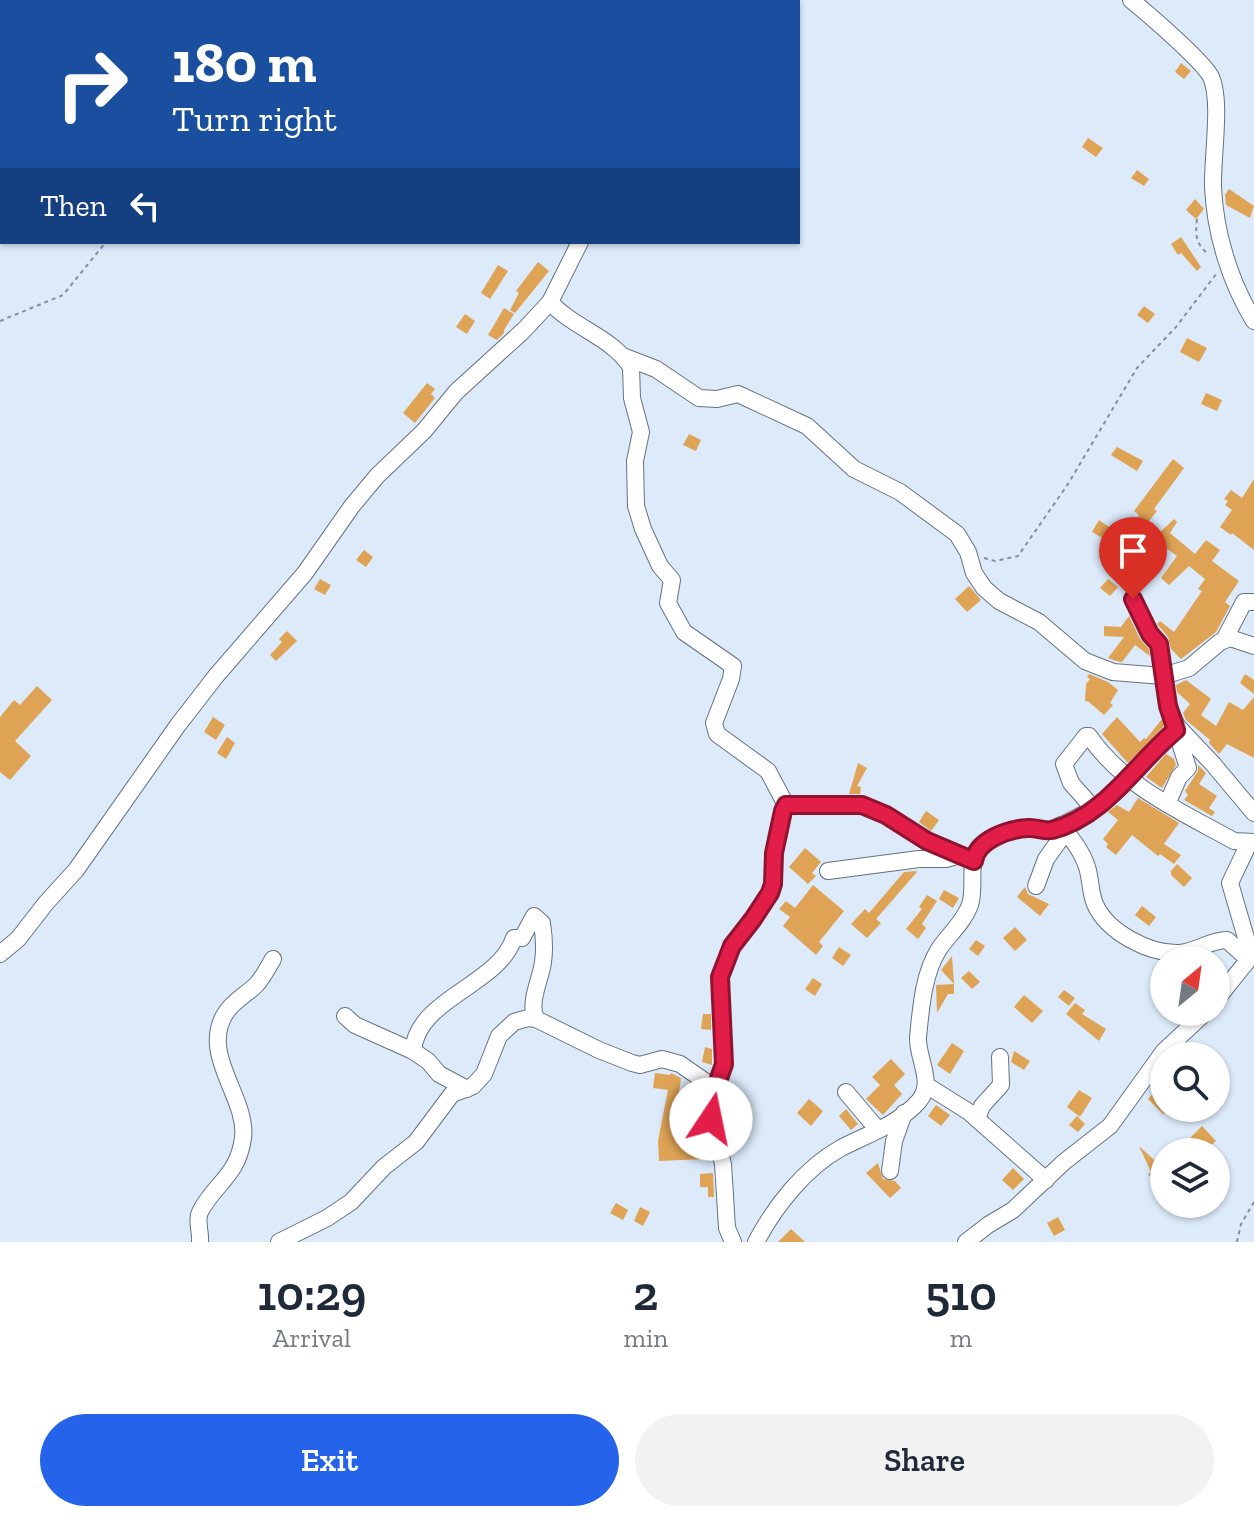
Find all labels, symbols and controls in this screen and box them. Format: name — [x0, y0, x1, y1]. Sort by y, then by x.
text: 180 m — [172, 29, 317, 96]
icon: right — [40, 32, 144, 136]
text: Turn right — [172, 97, 337, 140]
icon: left — [123, 184, 167, 228]
text: Then — [40, 188, 107, 224]
pin — [1099, 517, 1167, 599]
icon: arrive — [1111, 529, 1155, 573]
north arrow — [1150, 946, 1230, 1026]
map controls — [1150, 946, 1230, 1218]
button: search — [1150, 1042, 1230, 1122]
position arrow — [669, 1077, 753, 1161]
button: layers — [1150, 1138, 1230, 1218]
text: 10:29 — [257, 1265, 366, 1322]
text: 2 — [633, 1265, 659, 1322]
text: 510 — [925, 1265, 997, 1322]
text: Arrival — [273, 1322, 351, 1354]
text: min — [623, 1322, 668, 1354]
text: m — [950, 1322, 972, 1354]
button: Exit — [40, 1414, 619, 1506]
button: Share — [635, 1414, 1214, 1506]

